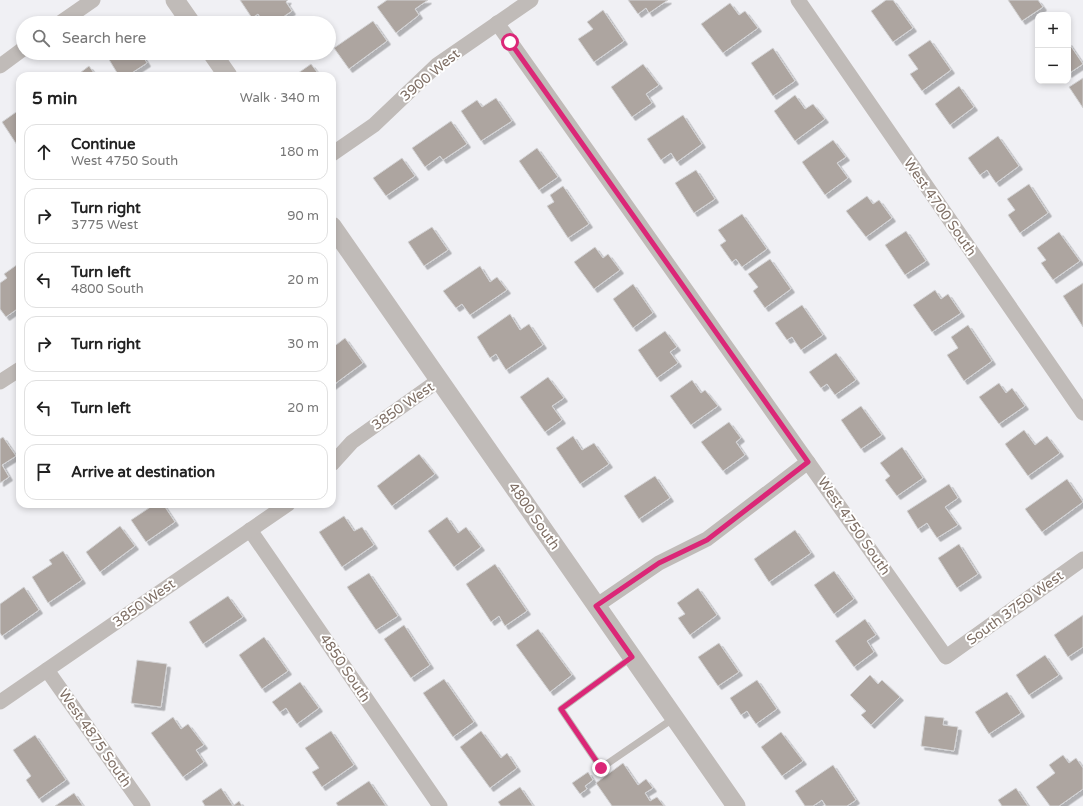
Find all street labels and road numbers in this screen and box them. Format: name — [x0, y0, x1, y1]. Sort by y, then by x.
street label: 3900 West — [397, 45, 464, 105]
street label: West 4700 South — [900, 155, 980, 259]
street label: 3850 West — [369, 378, 438, 434]
street label: West 4750 South — [814, 474, 894, 578]
street label: 4800 South — [505, 479, 563, 553]
street label: South 3750 West — [963, 567, 1067, 649]
street label: 3850 West — [110, 575, 179, 631]
street label: 4850 South — [316, 631, 374, 705]
street label: West 4875 South — [55, 686, 135, 790]

